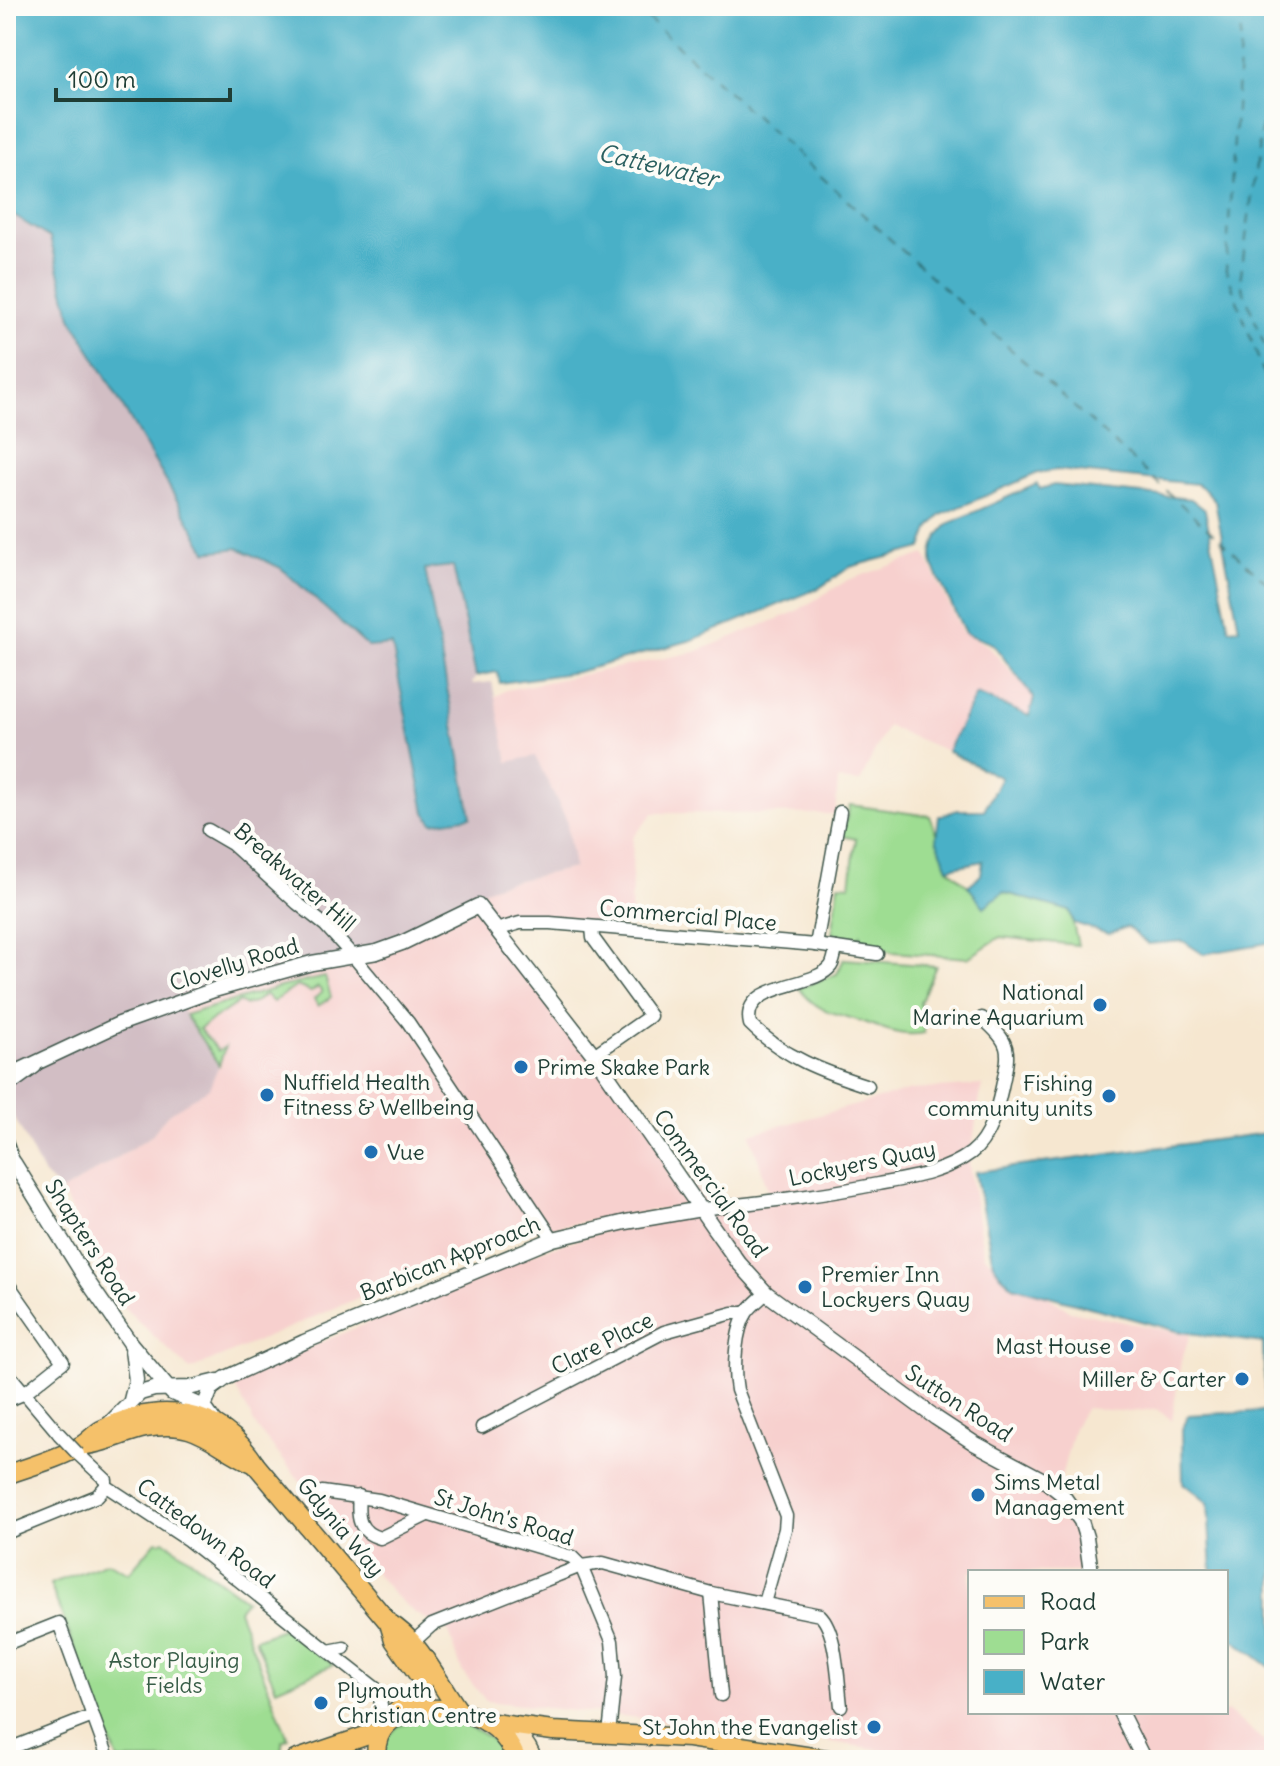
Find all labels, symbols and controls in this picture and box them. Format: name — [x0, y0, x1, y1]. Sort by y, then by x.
scale bar — [56, 52, 230, 102]
text: 100 m — [68, 64, 136, 94]
water label: Cattewater — [596, 137, 724, 194]
street label: Breakwater Hill — [228, 817, 362, 937]
street label: Commercial Place — [598, 893, 778, 937]
street label: Clovelly Road — [166, 931, 302, 997]
place label: National Marine Aquarium — [912, 978, 1084, 1031]
marker: National Marine Aquarium — [1091, 996, 1109, 1014]
place label: Prime Skake Park — [537, 1053, 710, 1081]
marker: Prime Skake Park — [512, 1058, 530, 1076]
place label: Nuffield Health Fitness & Wellbeing — [283, 1068, 475, 1121]
place label: Fishing community units — [928, 1069, 1093, 1122]
marker: Nuffield Health Fitness & Wellbeing — [258, 1086, 276, 1104]
marker: Fishing community units — [1100, 1087, 1118, 1105]
street label: Commercial Road — [648, 1103, 774, 1263]
street label: Lockyers Quay — [786, 1134, 938, 1192]
place label: Vue — [387, 1138, 425, 1166]
marker: Vue — [362, 1143, 380, 1161]
street label: Shapters Road — [39, 1174, 141, 1310]
street label: Barbican Approach — [356, 1209, 544, 1307]
place label: Premier Inn Lockyers Quay — [821, 1260, 970, 1313]
marker: Premier Inn Lockyers Quay — [796, 1278, 814, 1296]
street label: Clare Place — [546, 1305, 658, 1381]
place label: Mast House — [995, 1332, 1111, 1360]
marker: Mast House — [1118, 1337, 1136, 1355]
street label: Sutton Road — [900, 1358, 1018, 1448]
place label: Miller & Carter — [1081, 1365, 1226, 1393]
marker: Miller & Carter — [1233, 1370, 1251, 1388]
place label: Sims Metal Management — [994, 1468, 1125, 1521]
street label: Cattedown Road — [131, 1472, 281, 1594]
street label: Gdynia Way — [291, 1472, 391, 1582]
street label: St John's Road — [431, 1483, 577, 1551]
marker: Sims Metal Management — [969, 1486, 987, 1504]
legend — [968, 1570, 1228, 1714]
text: Road — [1040, 1586, 1096, 1616]
text: Park — [1040, 1626, 1090, 1656]
park label: Astor Playing Fields — [108, 1646, 240, 1699]
text: Water — [1040, 1666, 1105, 1696]
place label: Plymouth Christian Centre — [337, 1676, 497, 1729]
marker: Plymouth Christian Centre — [312, 1694, 330, 1712]
place label: St John the Evangelist — [642, 1713, 858, 1741]
marker: St John the Evangelist — [865, 1718, 883, 1736]

